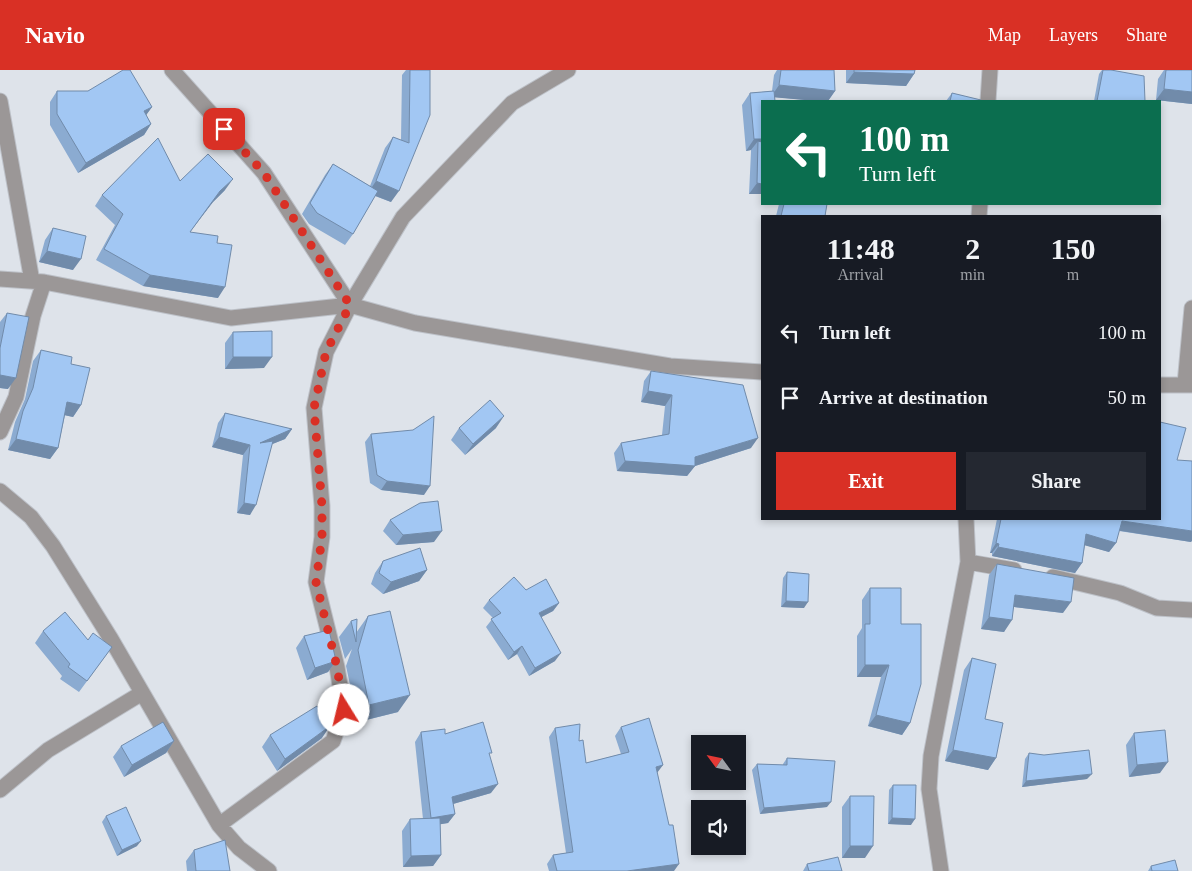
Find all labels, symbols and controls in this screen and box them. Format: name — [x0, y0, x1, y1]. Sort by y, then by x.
text: Navio — [25, 22, 85, 48]
text: Map — [988, 25, 1021, 45]
text: Layers — [1049, 25, 1098, 45]
text: Share — [1126, 25, 1167, 45]
pin — [203, 108, 245, 150]
icon: arrive — [210, 115, 238, 143]
icon: left — [776, 120, 841, 185]
text: 100 m — [859, 120, 949, 159]
text: Turn left — [859, 161, 936, 186]
text: 11:48 — [826, 232, 895, 265]
text: 2 — [965, 232, 980, 265]
text: 150 — [1051, 232, 1096, 265]
text: Arrival — [838, 266, 884, 283]
text: min — [960, 266, 985, 283]
text: m — [1067, 266, 1079, 283]
icon: left — [776, 319, 804, 347]
text: Turn left — [819, 322, 891, 343]
text: 100 m — [1098, 322, 1146, 343]
icon: arrive — [776, 384, 804, 412]
text: Arrive at destination — [819, 387, 988, 408]
text: 50 m — [1107, 387, 1146, 408]
button: Exit — [776, 452, 956, 510]
button: Share — [966, 452, 1146, 510]
position arrow — [317, 683, 369, 735]
north arrow — [691, 735, 746, 790]
map controls — [691, 735, 746, 855]
button: sound — [691, 800, 746, 855]

